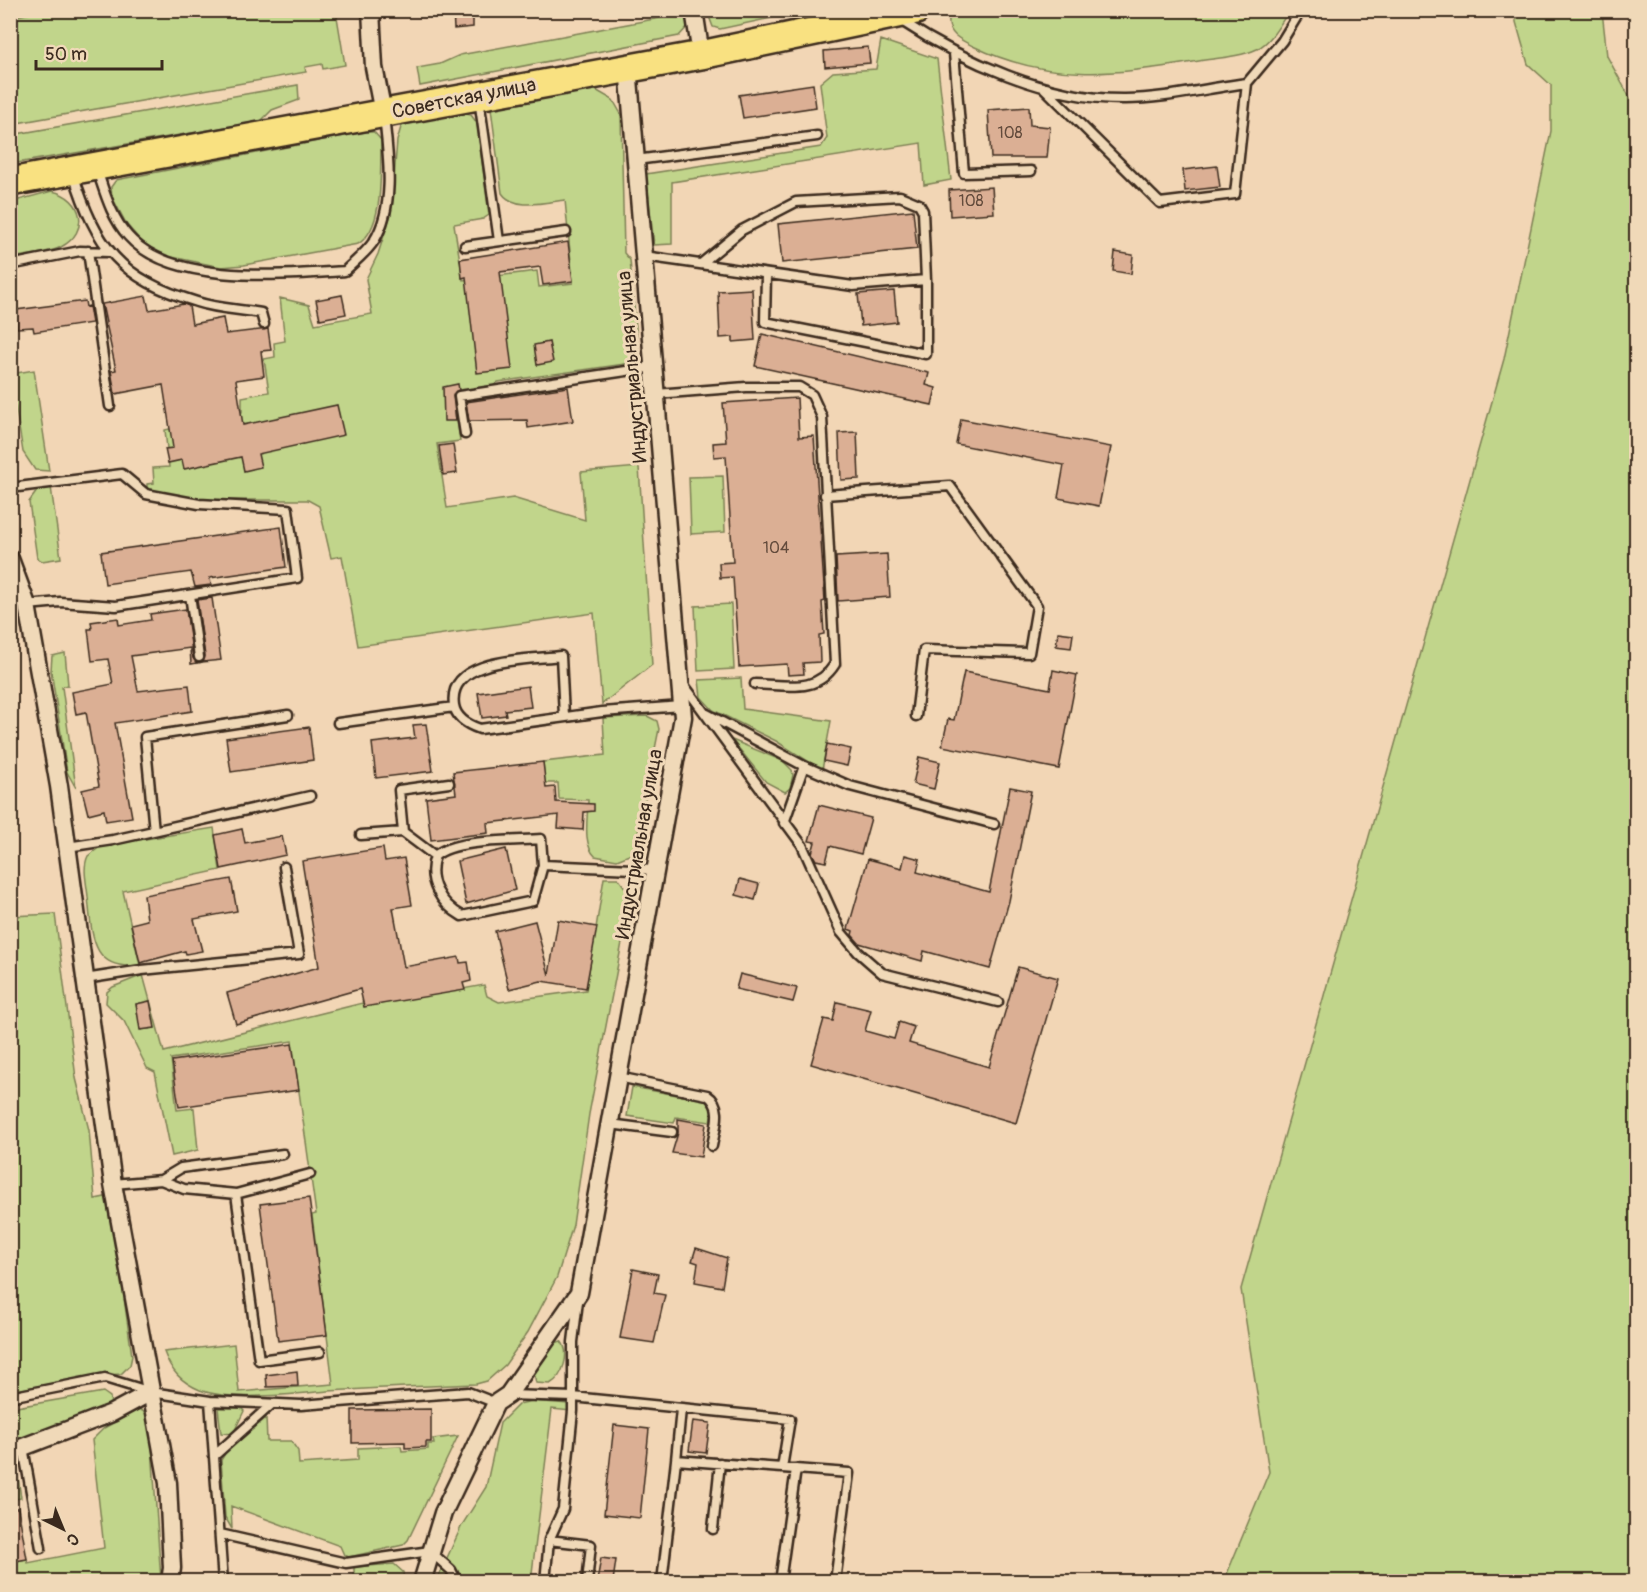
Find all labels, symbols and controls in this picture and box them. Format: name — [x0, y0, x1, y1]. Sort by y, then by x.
scale bar — [36, 33, 162, 71]
text: 50 m — [45, 43, 87, 66]
street label: Советская улица — [390, 72, 538, 124]
house number: 108 — [997, 123, 1023, 143]
house number: 108 — [958, 191, 984, 211]
street label: Индустриальная улица — [611, 270, 653, 464]
house number: 104 — [763, 538, 789, 558]
street label: Индустриальная улица — [610, 747, 668, 941]
north arrow — [33, 1499, 93, 1559]
text: С — [62, 1529, 83, 1550]

